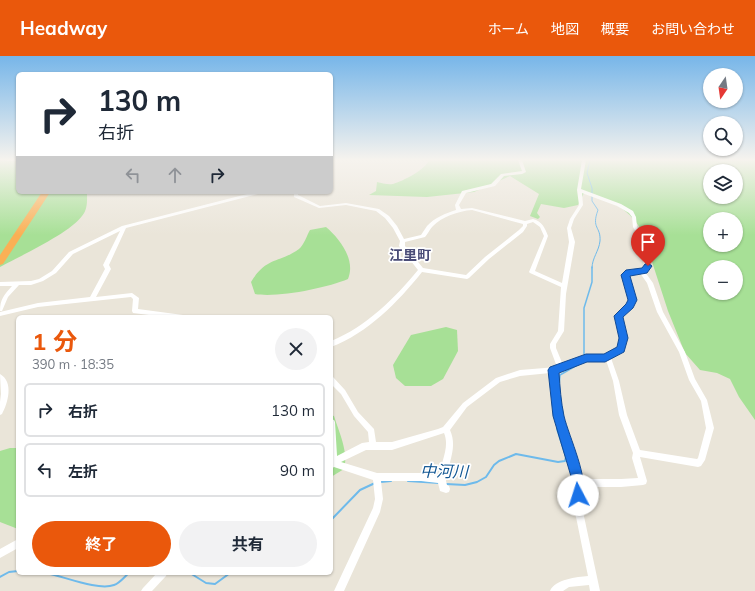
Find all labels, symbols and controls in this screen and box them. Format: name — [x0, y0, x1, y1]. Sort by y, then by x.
text: Headway — [20, 16, 107, 40]
text: ホーム — [487, 20, 529, 38]
text: 地図 — [551, 20, 579, 38]
text: 概要 — [601, 20, 629, 38]
text: お問い合わせ — [651, 20, 735, 38]
north arrow — [703, 68, 743, 108]
map controls — [703, 68, 743, 300]
text: 130 m — [98, 83, 181, 118]
icon: right — [32, 88, 84, 140]
button: search — [703, 116, 743, 156]
text: 右折 — [98, 121, 134, 144]
icon: left — [122, 164, 144, 186]
icon: ahead — [164, 164, 186, 186]
icon: right — [206, 164, 228, 186]
button: layers — [703, 164, 743, 204]
button: + — [703, 212, 743, 252]
pin — [631, 225, 665, 266]
icon: arrive — [637, 231, 659, 253]
district label: 江里町 — [389, 246, 431, 264]
button: − — [703, 260, 743, 300]
text: 1 分 — [32, 326, 77, 356]
button: close — [275, 328, 317, 370]
text: 390 m · 18:35 — [32, 356, 114, 372]
icon: right — [34, 399, 56, 421]
text: 130 m — [271, 401, 315, 420]
text: 右折 — [68, 402, 98, 421]
icon: left — [34, 459, 56, 481]
text: 90 m — [280, 461, 315, 480]
water label: 中河川 — [420, 461, 470, 481]
text: 左折 — [68, 462, 98, 481]
position arrow — [557, 474, 599, 516]
button: 終了 — [32, 521, 171, 567]
button: 共有 — [179, 521, 317, 567]

